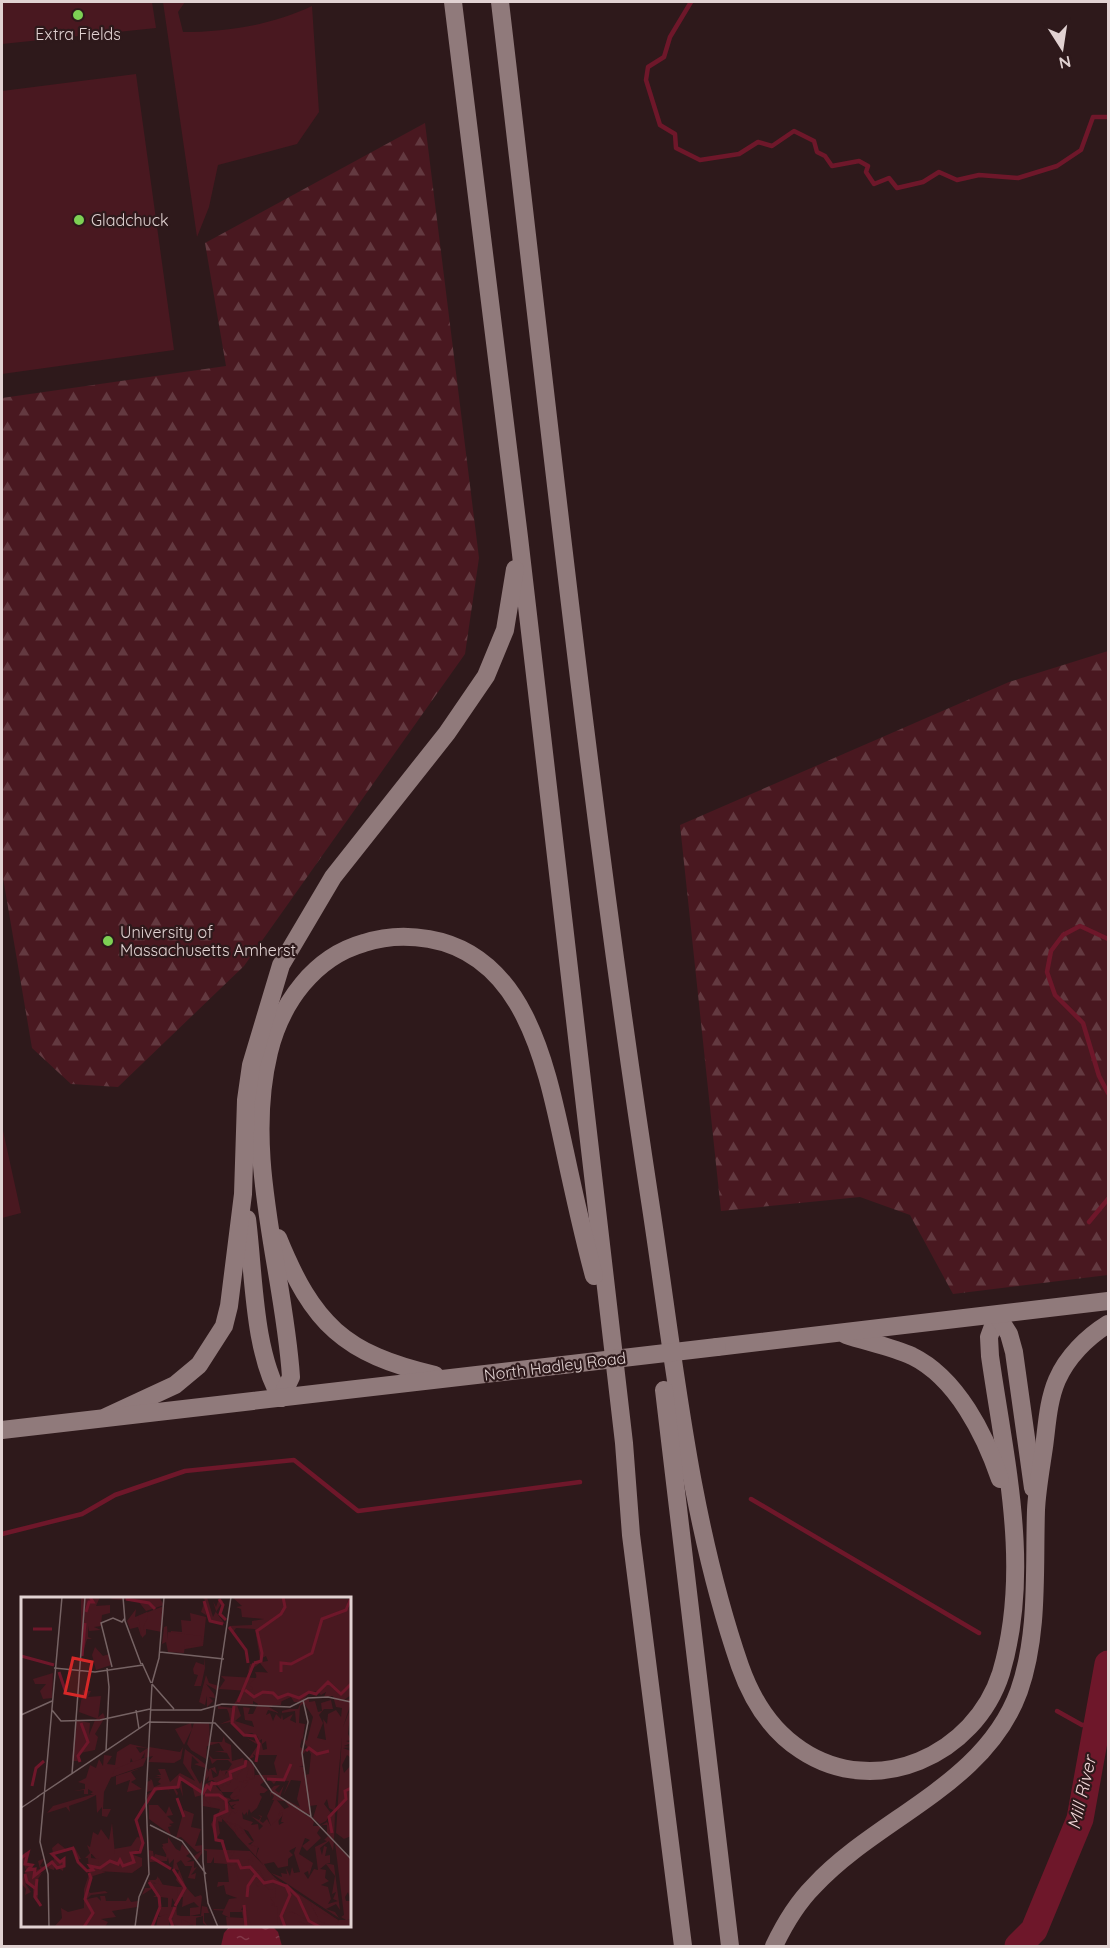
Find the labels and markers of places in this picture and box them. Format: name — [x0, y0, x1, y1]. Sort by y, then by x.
marker: Extra Fields — [71, 8, 85, 22]
place label: Extra Fields — [35, 24, 121, 44]
place label: Gladchuck — [91, 210, 169, 230]
marker: Gladchuck — [72, 213, 86, 227]
place label: University of Massachusetts Amherst — [120, 922, 296, 960]
marker: University of Massachusetts Amherst — [101, 934, 115, 948]

